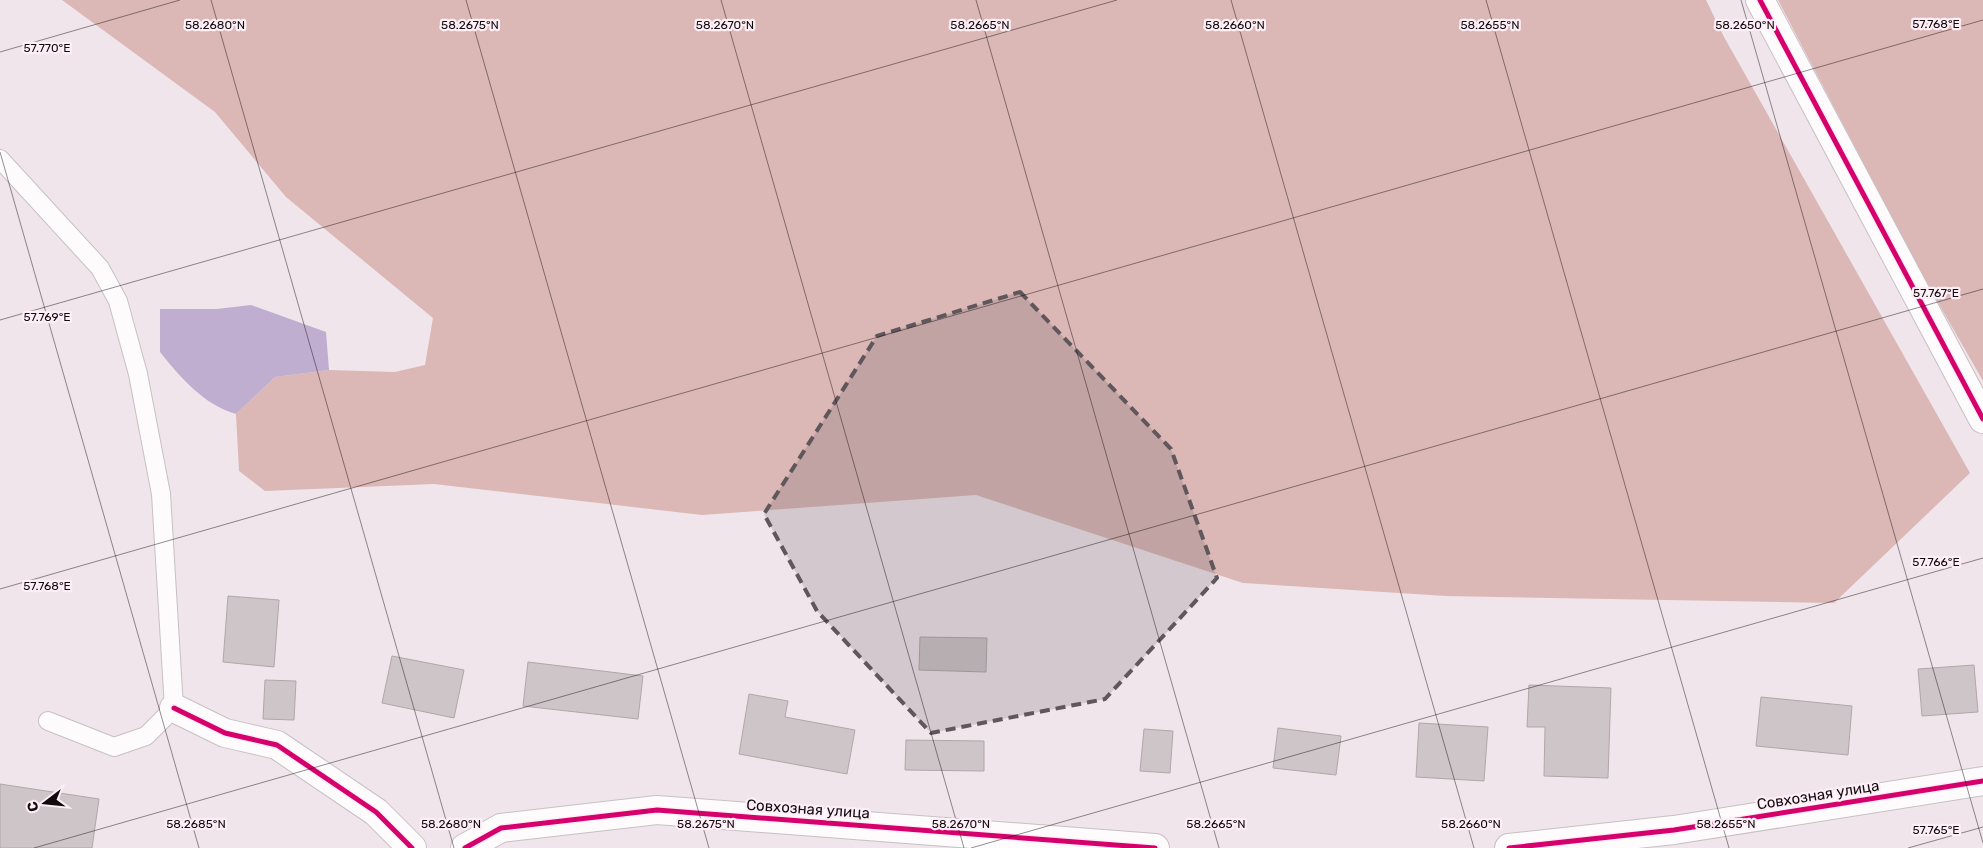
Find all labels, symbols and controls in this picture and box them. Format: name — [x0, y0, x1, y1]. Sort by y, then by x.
text: 57.768°E — [1912, 17, 1960, 31]
text: 58.2680°N — [185, 18, 245, 32]
text: 58.2675°N — [441, 18, 499, 32]
text: 58.2670°N — [696, 18, 754, 32]
text: 58.2665°N — [950, 18, 1010, 32]
text: 58.2660°N — [1205, 18, 1265, 32]
text: 58.2655°N — [1460, 18, 1520, 32]
text: 58.2650°N — [1715, 18, 1775, 32]
text: 57.770°E — [23, 41, 71, 55]
text: 57.767°E — [1913, 286, 1959, 300]
text: 57.769°E — [23, 310, 71, 324]
text: 57.766°E — [1912, 555, 1960, 569]
text: 57.768°E — [23, 579, 71, 593]
street label: Совхозная улица — [1755, 776, 1881, 814]
north arrow — [20, 778, 70, 828]
street label: Совхозная улица — [746, 796, 870, 822]
text: С — [23, 799, 43, 814]
text: 58.2685°N — [166, 817, 226, 831]
text: 58.2680°N — [421, 817, 481, 831]
text: 58.2675°N — [677, 817, 735, 831]
text: 58.2670°N — [932, 817, 990, 831]
text: 58.2665°N — [1186, 817, 1246, 831]
text: 58.2660°N — [1441, 817, 1501, 831]
text: 58.2655°N — [1696, 817, 1756, 831]
text: 57.765°E — [1912, 823, 1960, 837]

